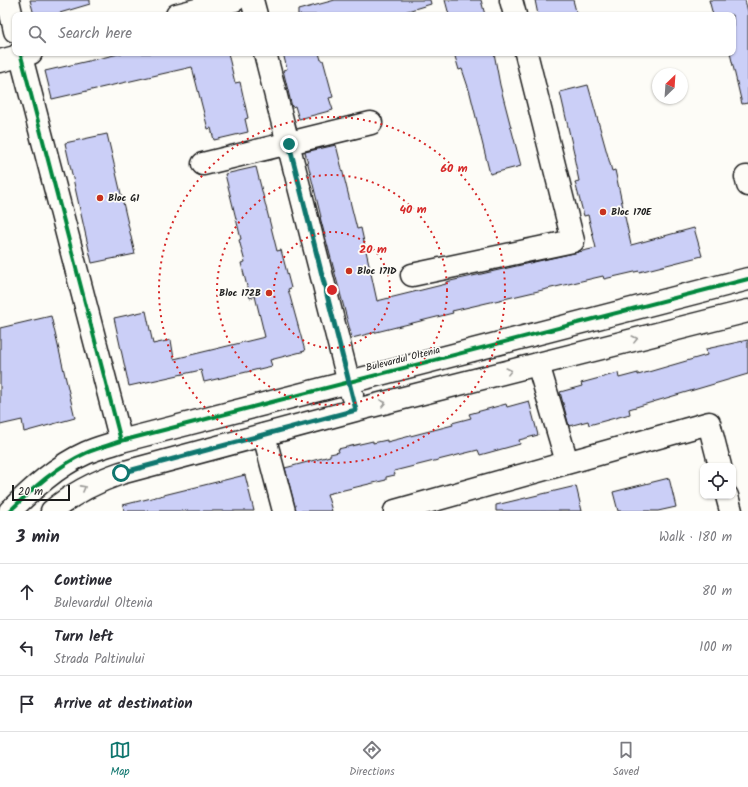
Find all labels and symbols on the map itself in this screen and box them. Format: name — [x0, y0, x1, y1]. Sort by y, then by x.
north arrow — [652, 68, 688, 104]
route end — [280, 135, 298, 153]
text: 60 m — [440, 159, 468, 178]
place label: Bloc G1 — [108, 190, 139, 206]
marker: Bloc G1 — [95, 193, 105, 203]
text: 40 m — [399, 200, 427, 219]
place label: Bloc 170E — [611, 204, 652, 220]
marker: Bloc 170E — [598, 207, 608, 217]
text: 20 m — [359, 240, 387, 259]
place label: Bloc 171D — [357, 263, 397, 279]
marker: Bloc 171D — [344, 266, 354, 276]
centre of rings — [325, 283, 339, 297]
place label: Bloc 172B — [219, 285, 261, 301]
marker: Bloc 172B — [264, 288, 274, 298]
one-way arrow — [632, 336, 638, 344]
street label: Bulevardul Oltenia — [364, 342, 442, 376]
one-way arrow — [505, 367, 512, 376]
one-way arrow — [380, 400, 386, 408]
route start — [112, 464, 130, 482]
scale bar — [12, 483, 70, 502]
one-way arrow — [79, 486, 87, 493]

